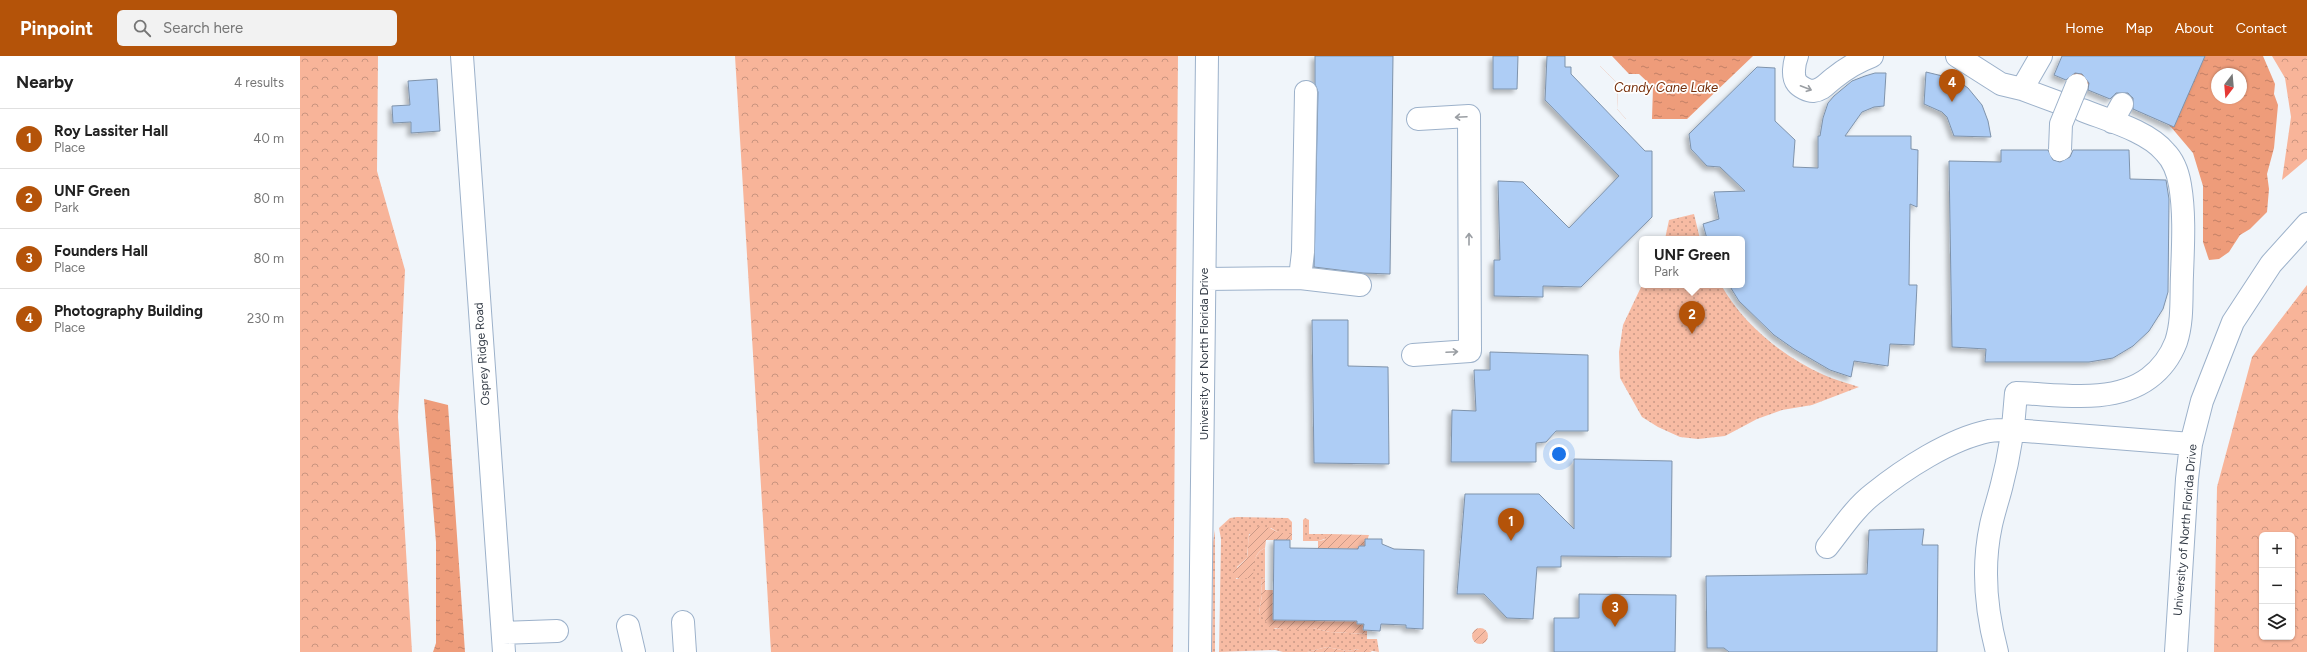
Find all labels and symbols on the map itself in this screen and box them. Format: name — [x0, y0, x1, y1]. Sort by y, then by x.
north arrow — [2211, 68, 2247, 104]
pin: 4 — [1939, 69, 1965, 102]
water label: Candy Cane Lake — [1614, 80, 1718, 95]
one-way arrow — [1799, 85, 1811, 93]
one-way arrow — [1455, 113, 1468, 120]
one-way arrow — [1465, 233, 1473, 246]
street label: University of North Florida Drive — [1197, 267, 1211, 440]
pin: 2 — [1679, 301, 1705, 334]
street label: Osprey Ridge Road — [471, 302, 493, 406]
one-way arrow — [1445, 349, 1458, 356]
street label: University of North Florida Drive — [2171, 443, 2200, 617]
your location — [1549, 444, 1569, 464]
pin: 1 — [1498, 508, 1524, 541]
pin: 3 — [1602, 594, 1628, 627]

